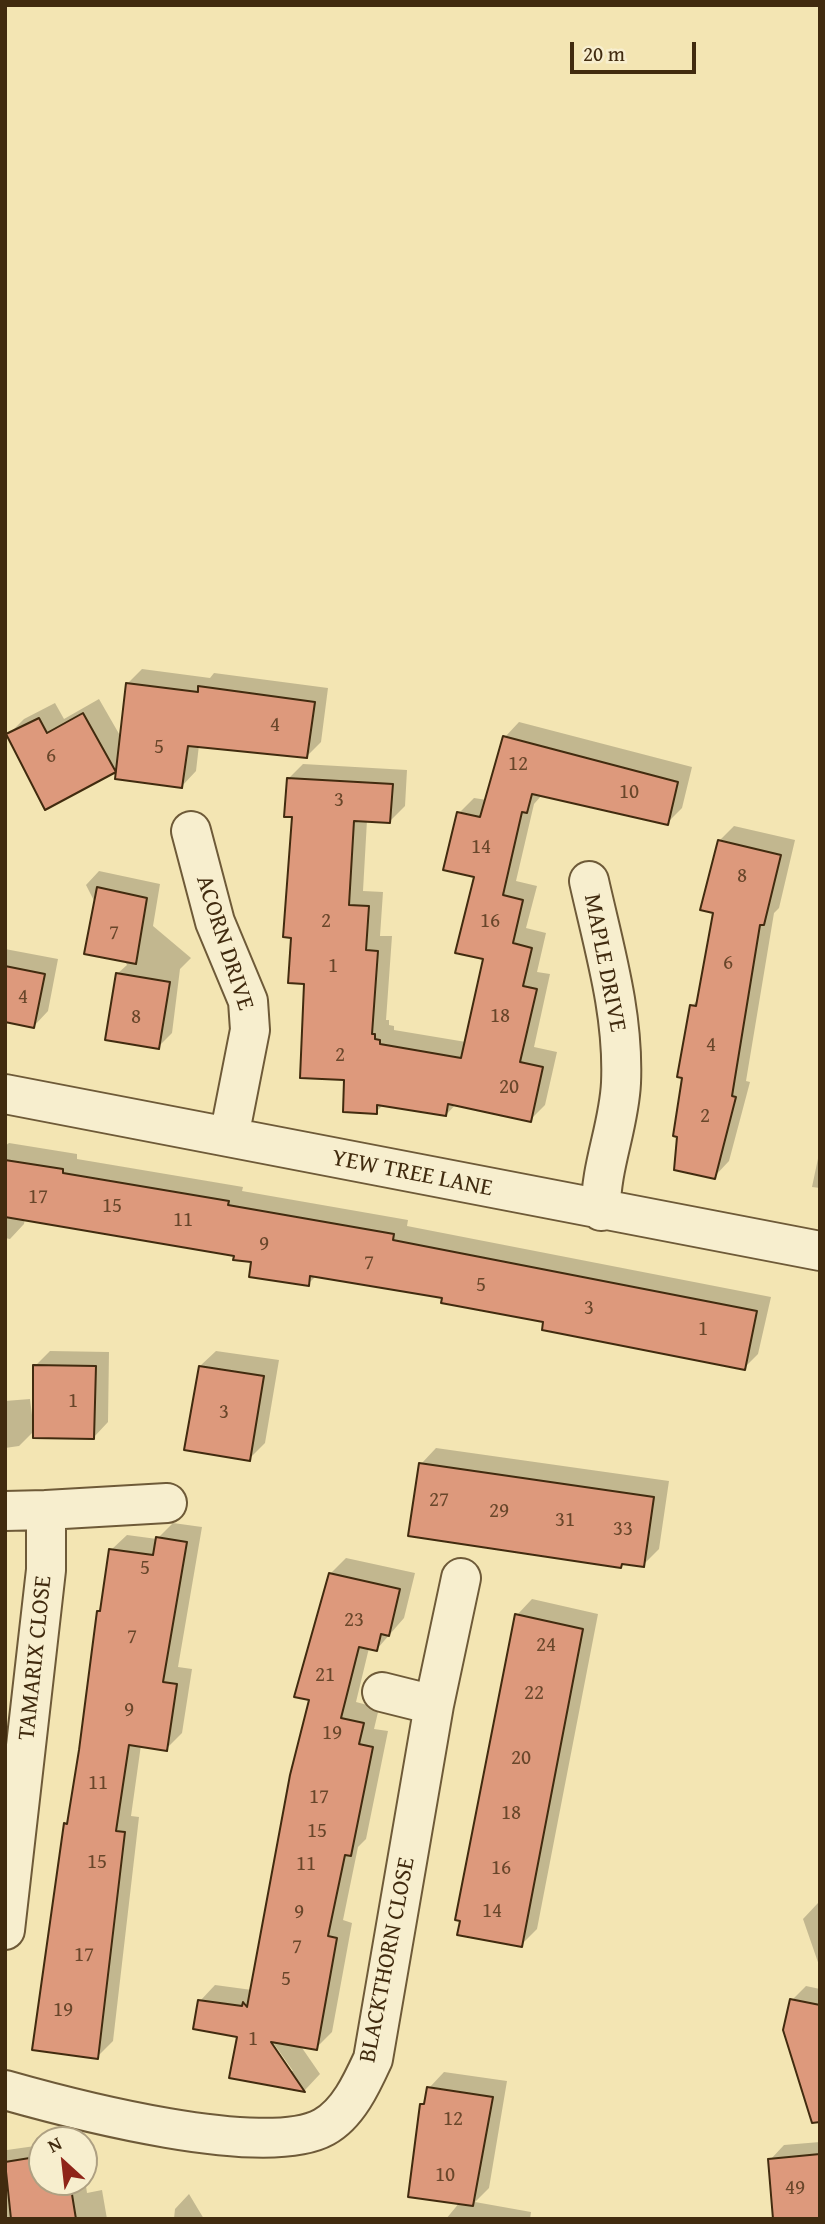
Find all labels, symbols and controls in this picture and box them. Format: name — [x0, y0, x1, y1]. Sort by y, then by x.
scale bar — [573, 28, 699, 72]
text: 20 m — [583, 38, 625, 69]
house number: 4 — [270, 713, 280, 739]
house number: 5 — [154, 735, 164, 761]
house number: 6 — [46, 744, 56, 770]
house number: 12 — [508, 752, 528, 778]
house number: 10 — [619, 780, 639, 806]
house number: 3 — [334, 788, 344, 814]
house number: 14 — [471, 835, 491, 861]
house number: 8 — [737, 864, 747, 890]
street label: ACORN DRIVE — [189, 872, 259, 1014]
street label: MAPLE DRIVE — [577, 892, 631, 1034]
house number: 2 — [321, 909, 331, 935]
house number: 16 — [480, 909, 500, 935]
house number: 7 — [109, 921, 119, 947]
house number: 6 — [723, 951, 733, 977]
house number: 1 — [328, 954, 338, 980]
house number: 4 — [18, 985, 28, 1011]
house number: 18 — [490, 1004, 510, 1030]
house number: 8 — [131, 1005, 141, 1031]
house number: 4 — [706, 1033, 716, 1059]
house number: 2 — [335, 1043, 345, 1069]
house number: 20 — [499, 1075, 519, 1101]
house number: 2 — [700, 1104, 710, 1130]
street label: YEW TREE LANE — [329, 1144, 495, 1204]
house number: 17 — [28, 1185, 48, 1211]
house number: 15 — [102, 1194, 122, 1220]
house number: 11 — [173, 1208, 193, 1234]
house number: 9 — [259, 1232, 269, 1258]
house number: 7 — [364, 1251, 374, 1277]
house number: 5 — [476, 1273, 486, 1299]
house number: 3 — [584, 1296, 594, 1322]
house number: 1 — [698, 1317, 708, 1343]
house number: 1 — [68, 1389, 78, 1415]
house number: 3 — [219, 1400, 229, 1426]
house number: 27 — [429, 1488, 449, 1514]
house number: 29 — [489, 1499, 509, 1525]
house number: 31 — [555, 1508, 575, 1534]
house number: 33 — [613, 1517, 633, 1543]
house number: 5 — [140, 1556, 150, 1582]
street label: TAMARIX CLOSE — [13, 1574, 59, 1742]
house number: 23 — [344, 1608, 364, 1634]
house number: 7 — [127, 1625, 137, 1651]
house number: 24 — [536, 1633, 556, 1659]
house number: 21 — [315, 1663, 335, 1689]
house number: 22 — [524, 1681, 544, 1707]
house number: 9 — [124, 1698, 134, 1724]
house number: 19 — [322, 1721, 342, 1747]
house number: 20 — [511, 1746, 531, 1772]
house number: 11 — [88, 1771, 108, 1797]
house number: 17 — [309, 1785, 329, 1811]
house number: 18 — [501, 1801, 521, 1827]
house number: 15 — [307, 1819, 327, 1845]
house number: 15 — [87, 1850, 107, 1876]
house number: 11 — [296, 1852, 316, 1878]
street label: BLACKTHORN CLOSE — [354, 1855, 422, 2065]
house number: 16 — [491, 1856, 511, 1882]
house number: 14 — [482, 1899, 502, 1925]
house number: 9 — [294, 1900, 304, 1926]
house number: 7 — [292, 1935, 302, 1961]
house number: 17 — [74, 1943, 94, 1969]
house number: 5 — [281, 1967, 291, 1993]
house number: 19 — [53, 1998, 73, 2024]
house number: 1 — [248, 2027, 258, 2053]
house number: 12 — [443, 2107, 463, 2133]
north arrow — [28, 2126, 98, 2196]
text: N — [42, 2129, 66, 2159]
house number: 10 — [435, 2163, 455, 2189]
house number: 49 — [785, 2176, 805, 2202]

